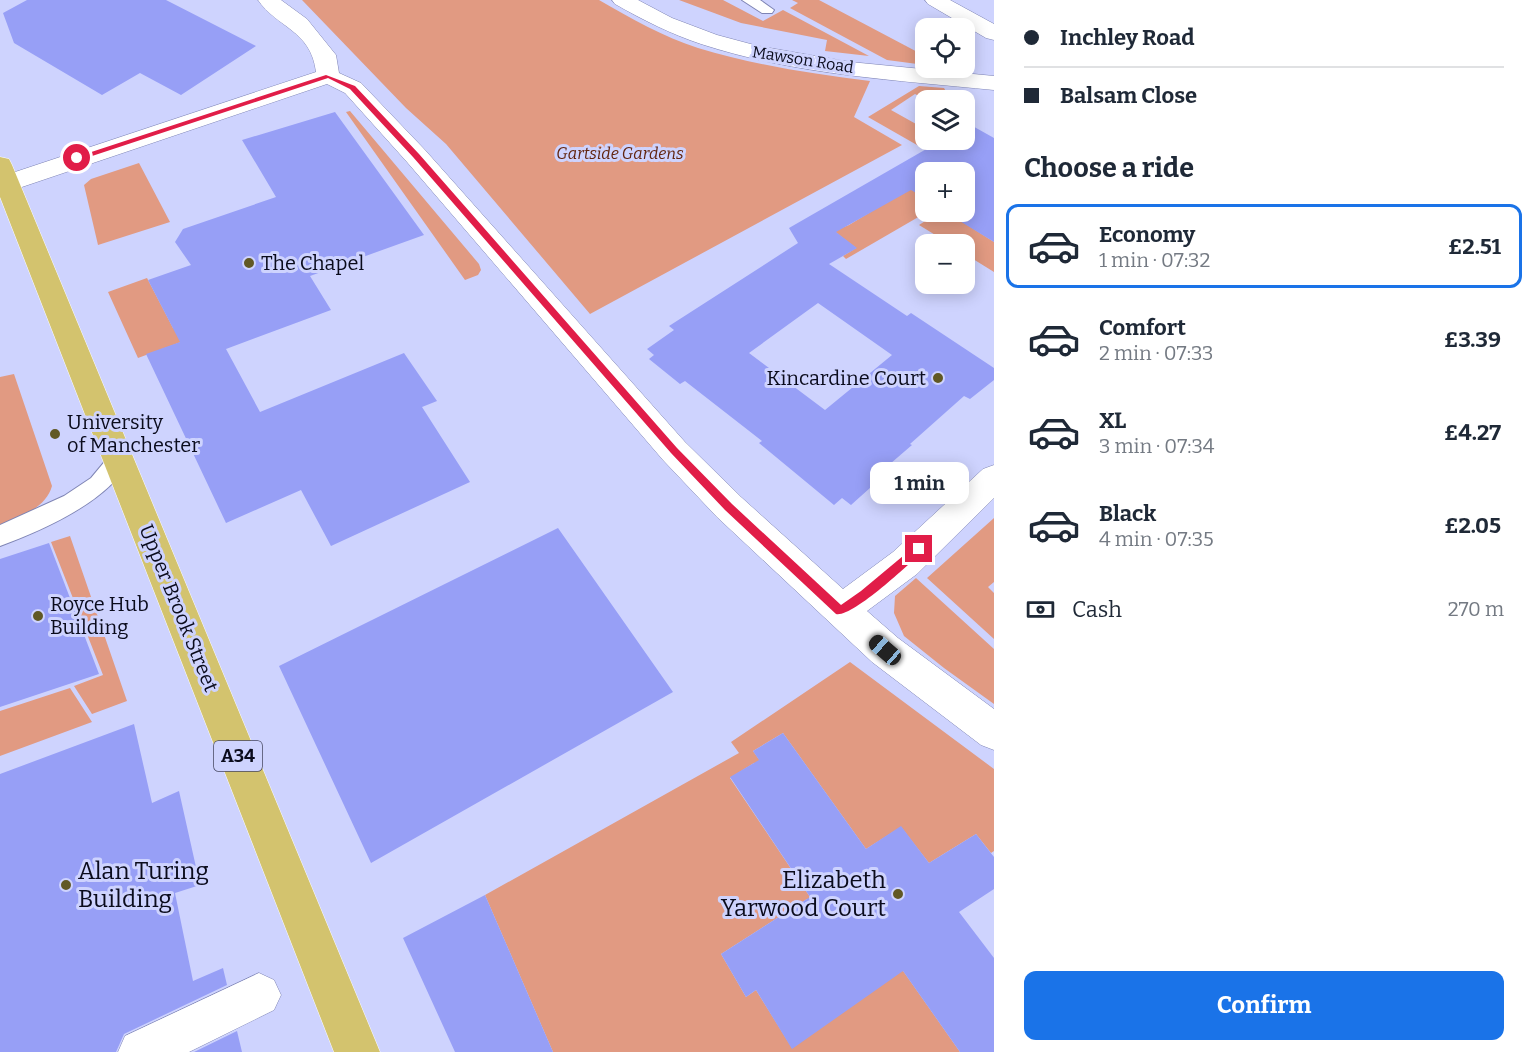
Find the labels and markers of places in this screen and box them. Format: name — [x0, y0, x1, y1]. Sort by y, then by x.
place label: The Chapel — [261, 251, 364, 275]
marker: The Chapel — [242, 256, 256, 270]
place label: Kincardine Court — [767, 366, 926, 390]
marker: Kincardine Court — [931, 371, 945, 385]
place label: University of Manchester — [67, 410, 200, 457]
marker: University of Manchester — [48, 427, 62, 441]
place label: Royce Hub Building — [50, 592, 149, 639]
marker: Royce Hub Building — [31, 609, 45, 623]
place label: Alan Turing Building — [78, 857, 209, 913]
place label: Elizabeth Yarwood Court — [721, 866, 886, 922]
marker: Alan Turing Building — [59, 878, 73, 892]
marker: Elizabeth Yarwood Court — [891, 887, 905, 901]

